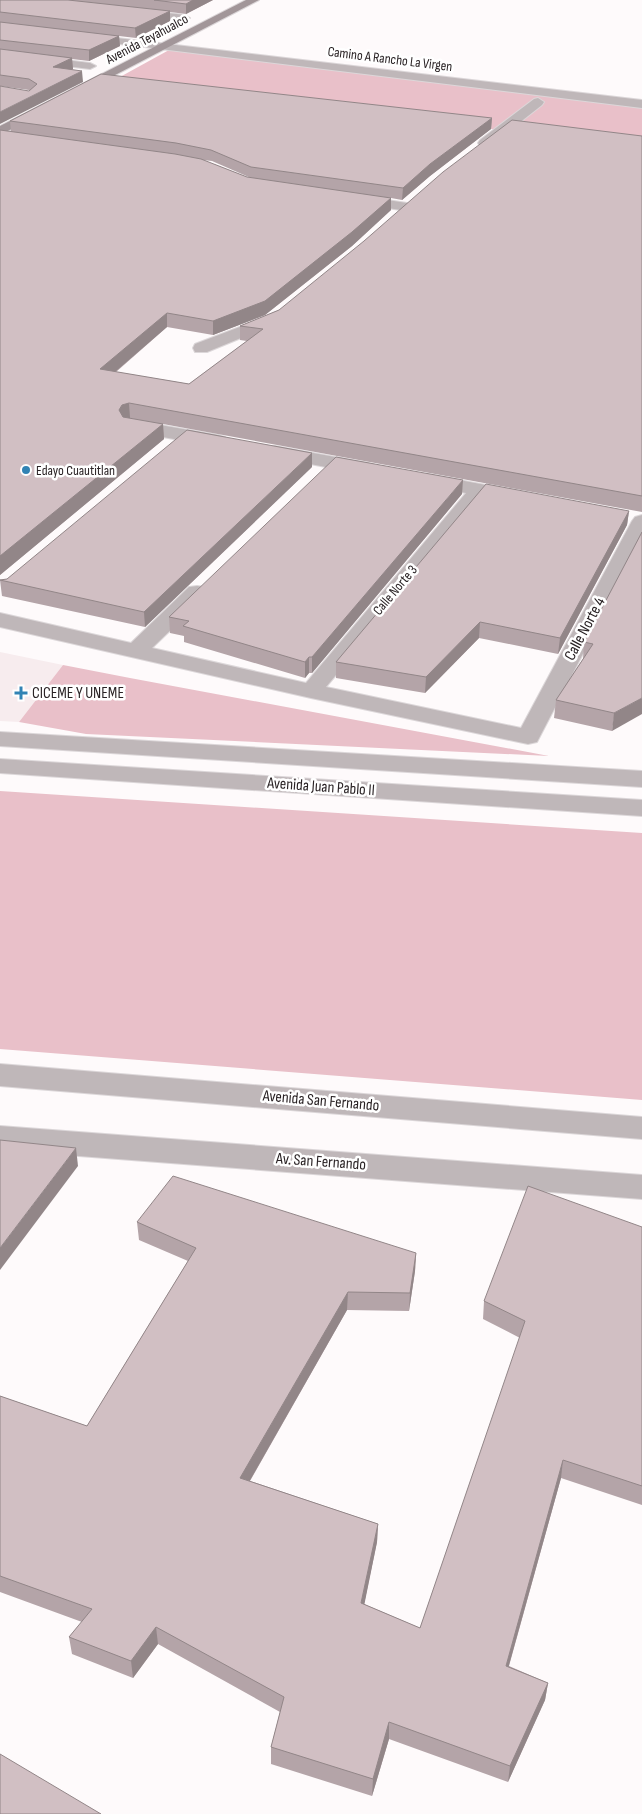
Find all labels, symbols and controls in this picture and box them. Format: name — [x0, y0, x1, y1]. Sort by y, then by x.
street label: Avenida Teyahualco — [102, 10, 191, 68]
street label: Camino A Rancho La Virgen — [327, 43, 453, 75]
place label: Edayo Cuautitlan — [36, 462, 115, 479]
marker: Edayo Cuautitlan — [20, 464, 32, 476]
street label: Calle Norte 3 — [369, 561, 421, 618]
street label: Calle Norte 4 — [561, 594, 610, 664]
place label: CICEME Y UNEME — [32, 684, 124, 703]
marker: CICEME Y UNEME — [14, 686, 28, 700]
street label: Avenida Juan Pablo II — [266, 774, 375, 800]
street label: Avenida San Fernando — [261, 1086, 380, 1116]
street label: Av. San Fernando — [274, 1149, 367, 1175]

